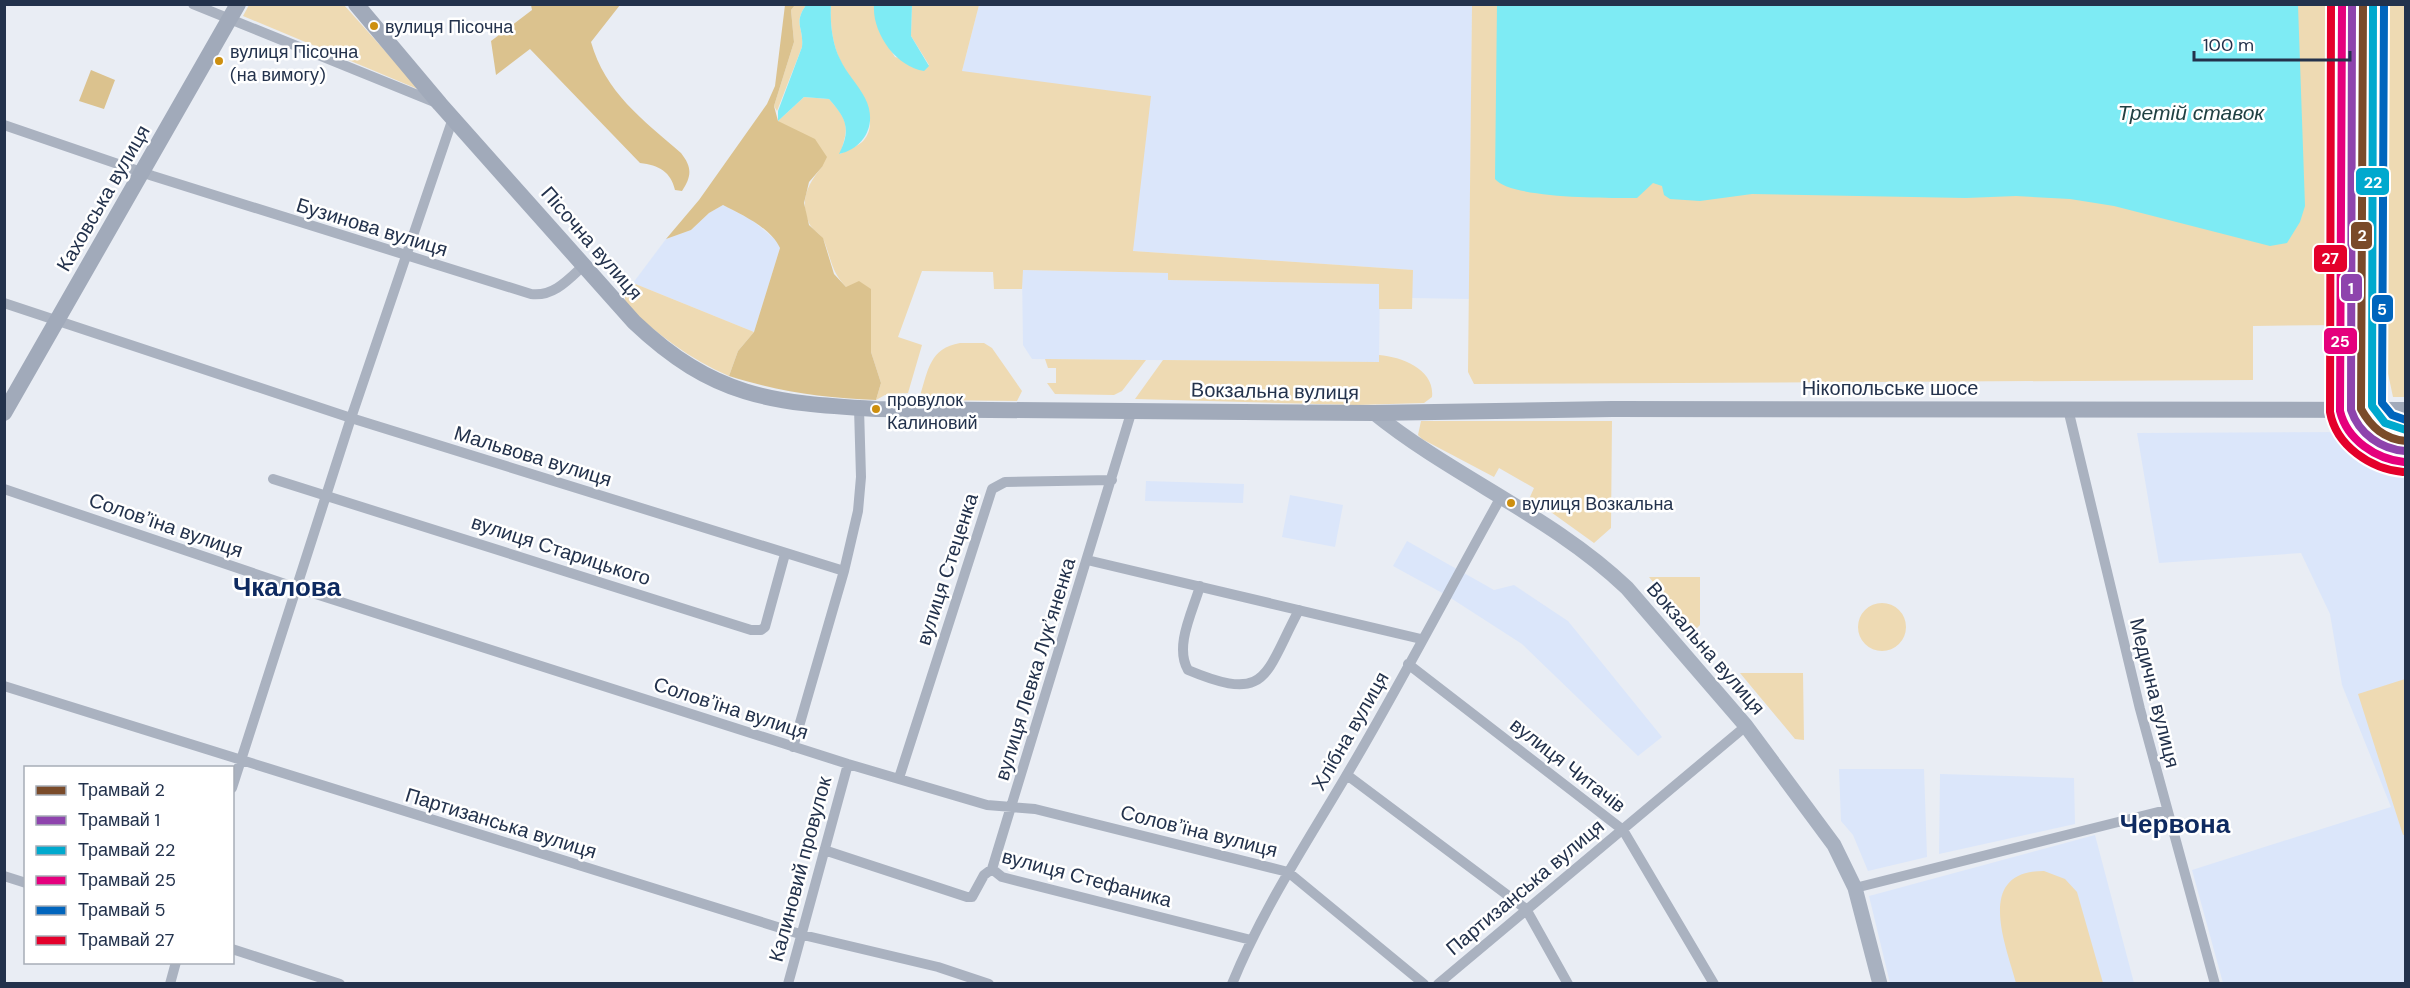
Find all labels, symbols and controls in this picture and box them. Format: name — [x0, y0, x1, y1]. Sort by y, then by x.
place label: вулиця Пісочна — [385, 15, 514, 39]
marker: вулиця Пісочна — [368, 20, 380, 32]
scale bar — [2194, 24, 2350, 62]
text: 100 m — [2203, 33, 2254, 57]
place label: вулиця Пісочна (на вимогу) — [230, 40, 359, 87]
marker: вулиця Пісочна (на вимогу) — [213, 55, 225, 67]
water label: Третій ставок — [2118, 99, 2265, 127]
street label: Каховська вулиця — [50, 120, 156, 276]
line badge: 22 — [2355, 167, 2390, 196]
text: 22 — [2364, 172, 2382, 193]
street label: Пісочна вулиця — [535, 181, 649, 305]
street label: Бузинова вулиця — [293, 192, 451, 262]
line badge: 2 — [2350, 221, 2373, 250]
text: 2 — [2357, 225, 2367, 246]
line badge: 27 — [2313, 244, 2348, 273]
text: 27 — [2321, 248, 2339, 269]
line badge: 1 — [2340, 273, 2363, 302]
text: 1 — [2348, 278, 2354, 299]
line badge: 5 — [2371, 294, 2394, 323]
text: 5 — [2377, 299, 2387, 320]
line badge: 25 — [2323, 327, 2358, 355]
text: 25 — [2330, 331, 2350, 352]
street label: Нікопольське шосе — [1802, 375, 1978, 401]
street label: Вокзальна вулиця — [1191, 377, 1359, 405]
place label: провулок Калиновий — [887, 388, 978, 435]
marker: провулок Калиновий — [870, 403, 882, 415]
street label: Мальвова вулиця — [451, 420, 615, 492]
street label: Соловʼїна вулиця — [86, 486, 246, 564]
street label: вулиця Стеценка — [910, 489, 984, 648]
place label: вулиця Возкальна — [1522, 492, 1674, 516]
marker: вулиця Возкальна — [1505, 497, 1517, 509]
street label: вулиця Старицького — [468, 509, 654, 591]
street label: вулиця Левка Лукʼяненка — [989, 554, 1082, 784]
district label: Чкалова — [233, 570, 341, 604]
street label: Вокзальна вулиця — [1641, 576, 1771, 720]
street label: Медична вулиця — [2124, 616, 2186, 770]
street label: Хлібна вулиця — [1305, 667, 1395, 795]
street label: Соловʼїна вулиця — [650, 671, 812, 745]
street label: вулиця Читачів — [1505, 712, 1631, 818]
legend — [24, 766, 234, 964]
street label: Калиновий провулок — [763, 773, 837, 964]
text: Трамвай 2 — [78, 778, 165, 802]
street label: Партизанська вулиця — [402, 782, 600, 864]
street label: Соловʼїна вулиця — [1118, 799, 1280, 863]
district label: Червона — [2120, 807, 2231, 841]
text: Трамвай 1 — [78, 808, 160, 832]
street label: Партизанська вулиця — [1441, 813, 1609, 961]
text: Трамвай 22 — [78, 838, 175, 862]
street label: вулиця Стефаника — [999, 843, 1176, 913]
text: Трамвай 25 — [78, 868, 176, 892]
text: Трамвай 5 — [78, 898, 166, 922]
text: Трамвай 27 — [78, 928, 174, 952]

